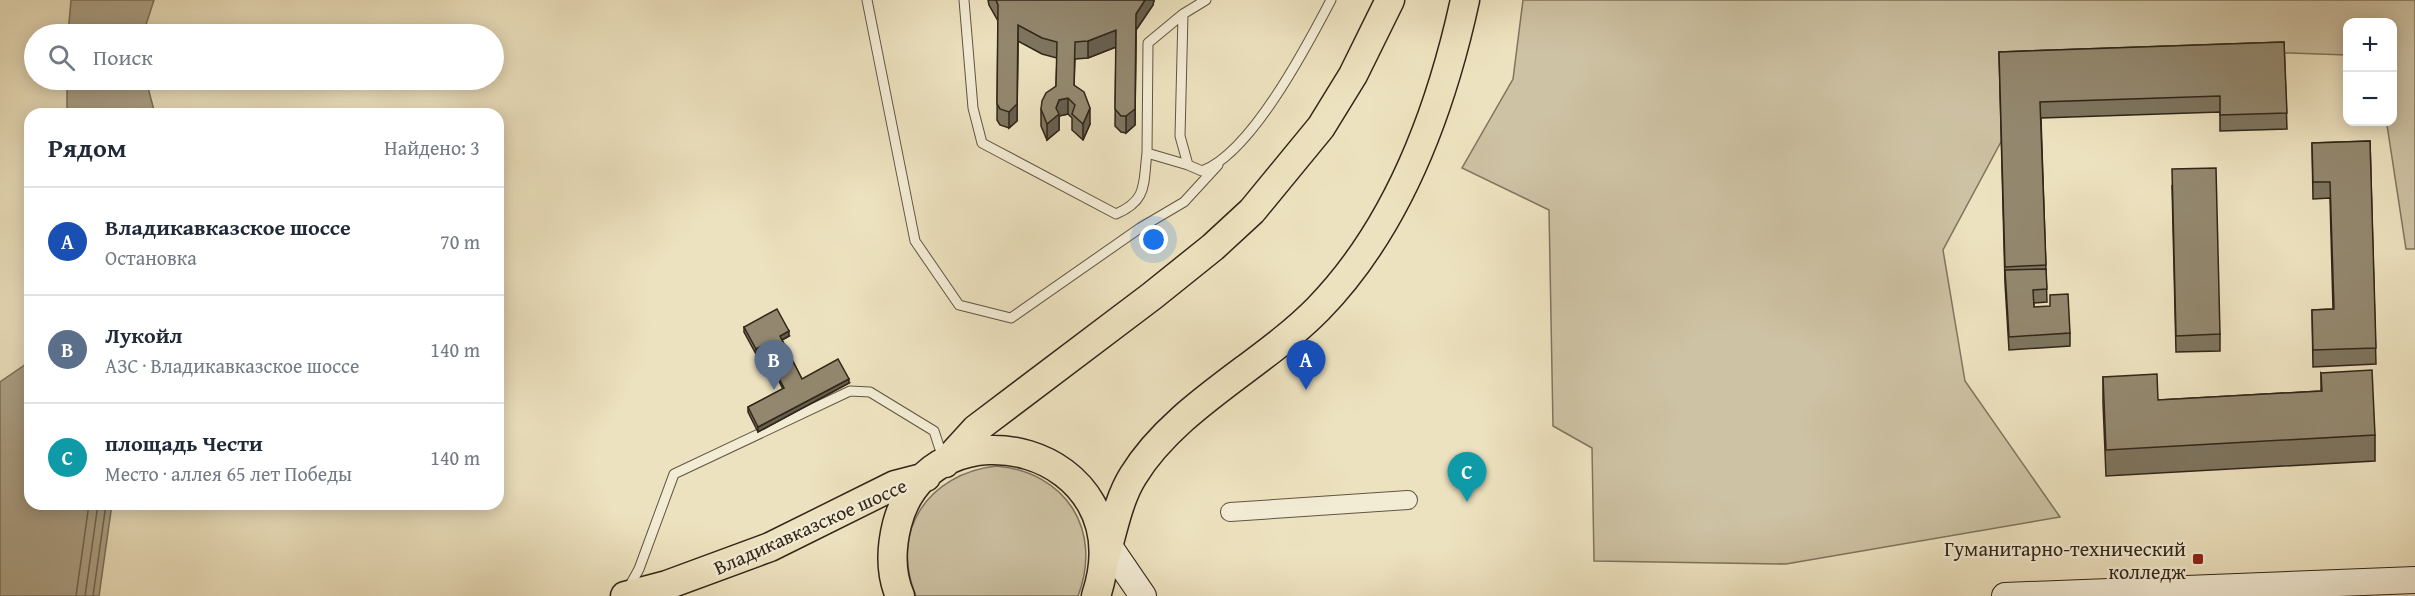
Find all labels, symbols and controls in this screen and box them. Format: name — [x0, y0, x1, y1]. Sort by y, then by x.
map controls — [2343, 18, 2397, 126]
button: + — [2343, 18, 2397, 72]
search box — [24, 24, 504, 90]
icon: search — [45, 41, 78, 74]
text: Поиск — [93, 41, 153, 73]
button: − — [2343, 72, 2397, 126]
text: Рядом — [48, 128, 126, 167]
text: Найдено: 3 — [384, 133, 480, 162]
text: Владикавказское шоссе — [105, 211, 351, 243]
your location — [1139, 225, 1168, 254]
text: A — [61, 227, 74, 256]
text: 70 m — [440, 227, 480, 256]
text: Остановка — [105, 243, 197, 272]
text: Лукойл — [105, 319, 182, 351]
text: B — [61, 335, 74, 364]
text: 140 m — [430, 335, 480, 364]
pin: B — [754, 340, 794, 390]
pin: A — [1286, 340, 1326, 390]
text: АЗС · Владикавказское шоссе — [105, 351, 359, 380]
text: площадь Чести — [105, 427, 263, 459]
text: C — [62, 443, 73, 472]
text: 140 m — [430, 443, 480, 472]
pin: C — [1448, 452, 1486, 502]
text: Место · аллея 65 лет Победы — [105, 459, 352, 488]
street label: Владикавказское шоссе — [709, 470, 911, 582]
place label: Гуманитарно-технический колледж — [1944, 534, 2186, 586]
marker: Гуманитарно-технический колледж — [2191, 552, 2205, 566]

